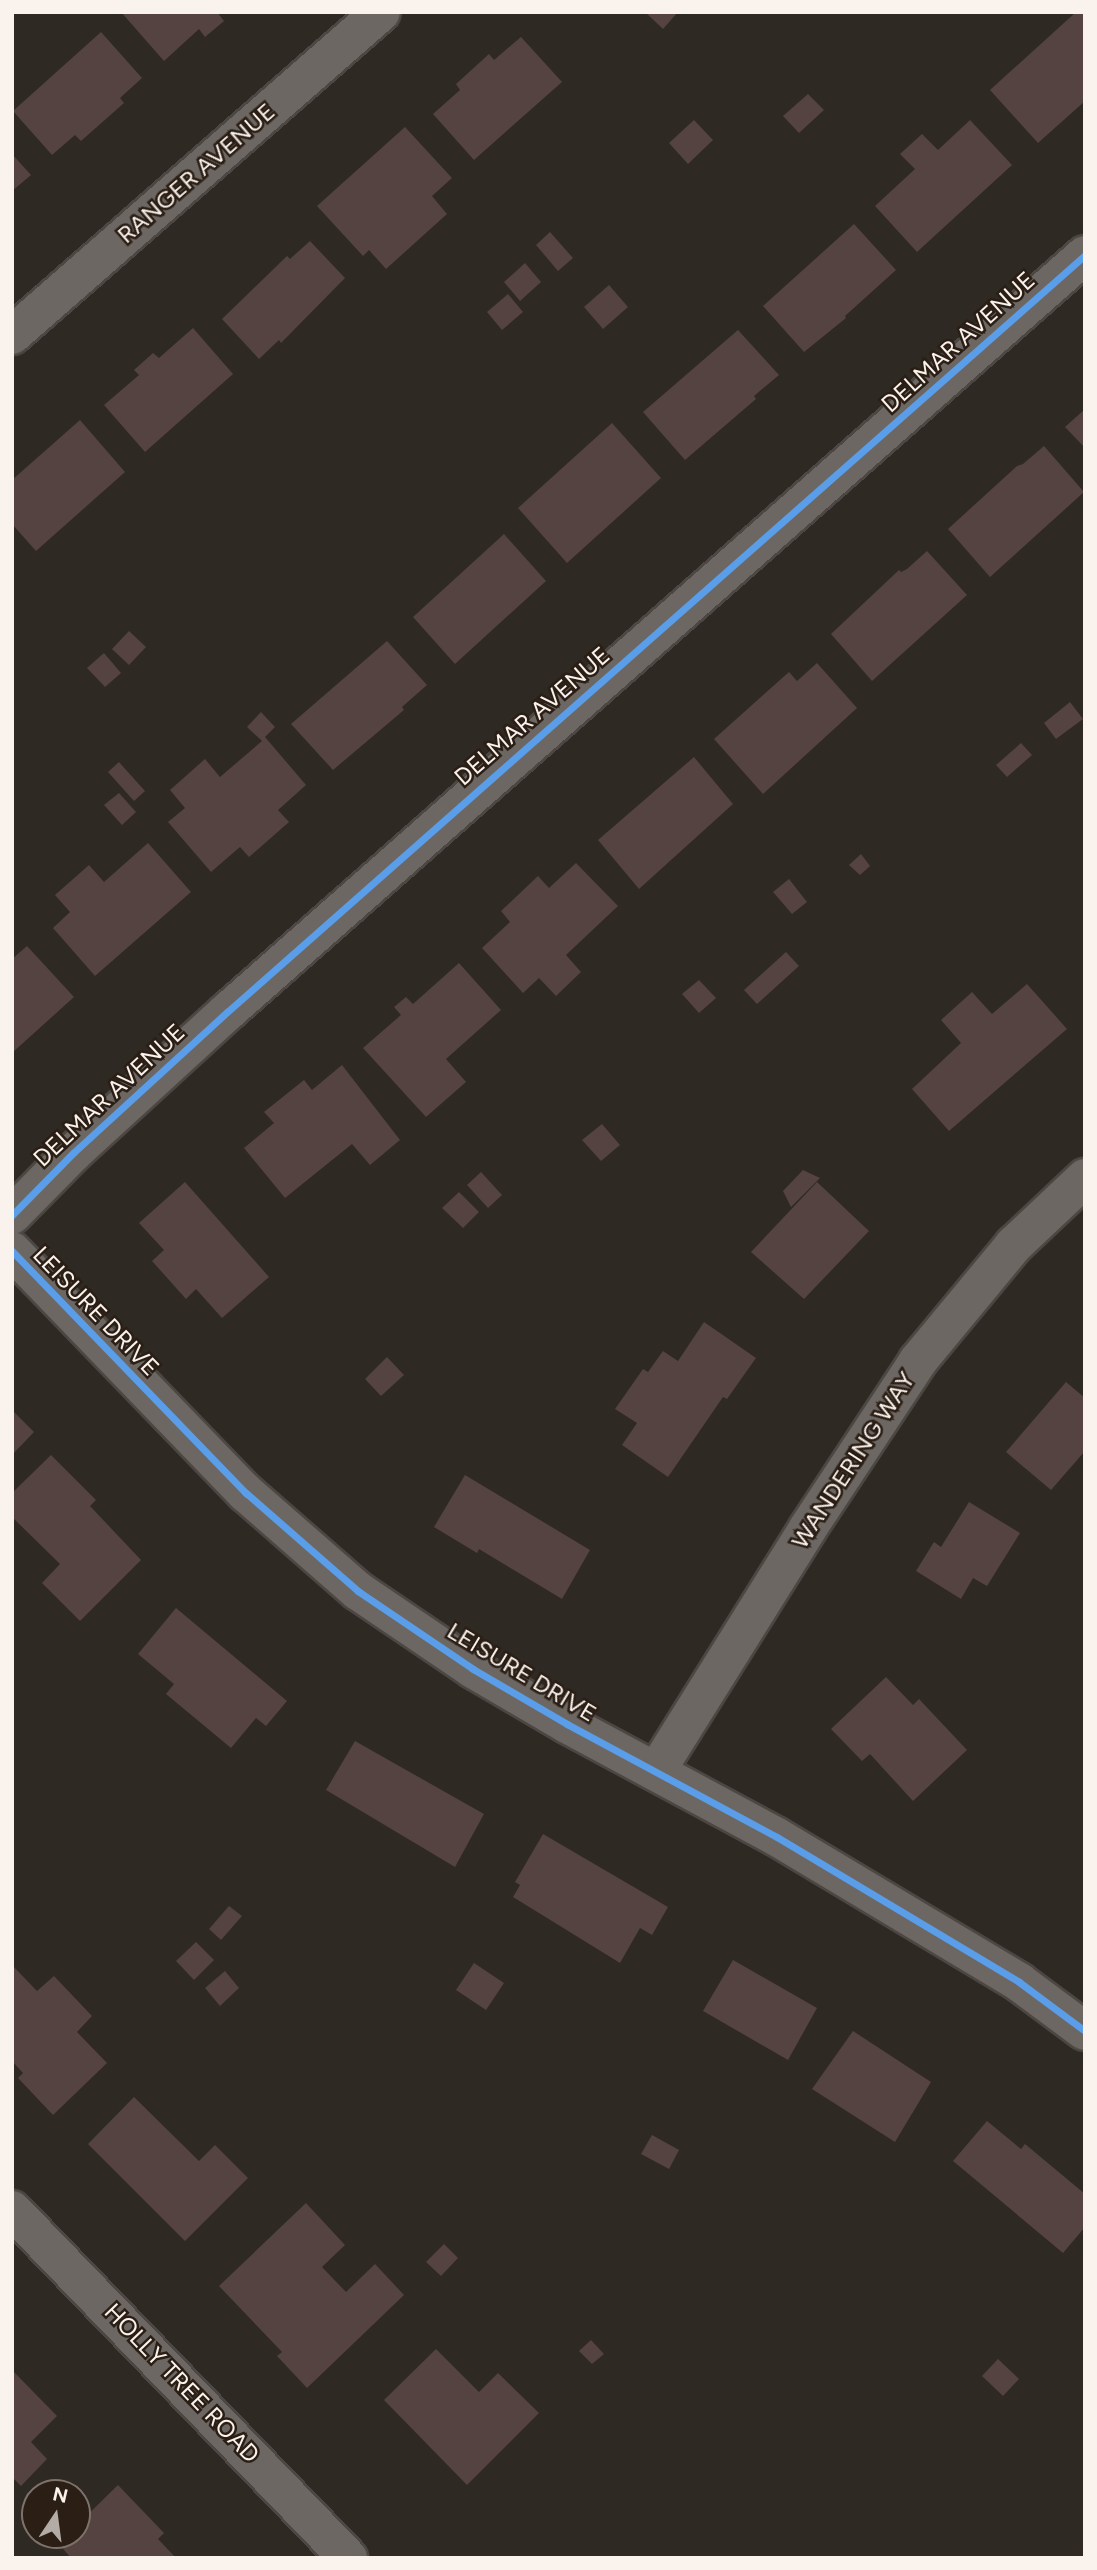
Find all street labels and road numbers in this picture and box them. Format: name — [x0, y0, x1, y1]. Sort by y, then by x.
street label: RANGER AVENUE — [111, 97, 281, 249]
street label: DELMAR AVENUE — [875, 266, 1041, 418]
street label: DELMAR AVENUE — [448, 641, 616, 791]
street label: DELMAR AVENUE — [27, 1017, 191, 1173]
street label: LEISURE DRIVE — [27, 1240, 165, 1382]
street label: WANDERING WAY — [785, 1366, 921, 1554]
street label: LEISURE DRIVE — [442, 1616, 602, 1728]
street label: HOLLY TREE ROAD — [98, 2297, 266, 2469]

